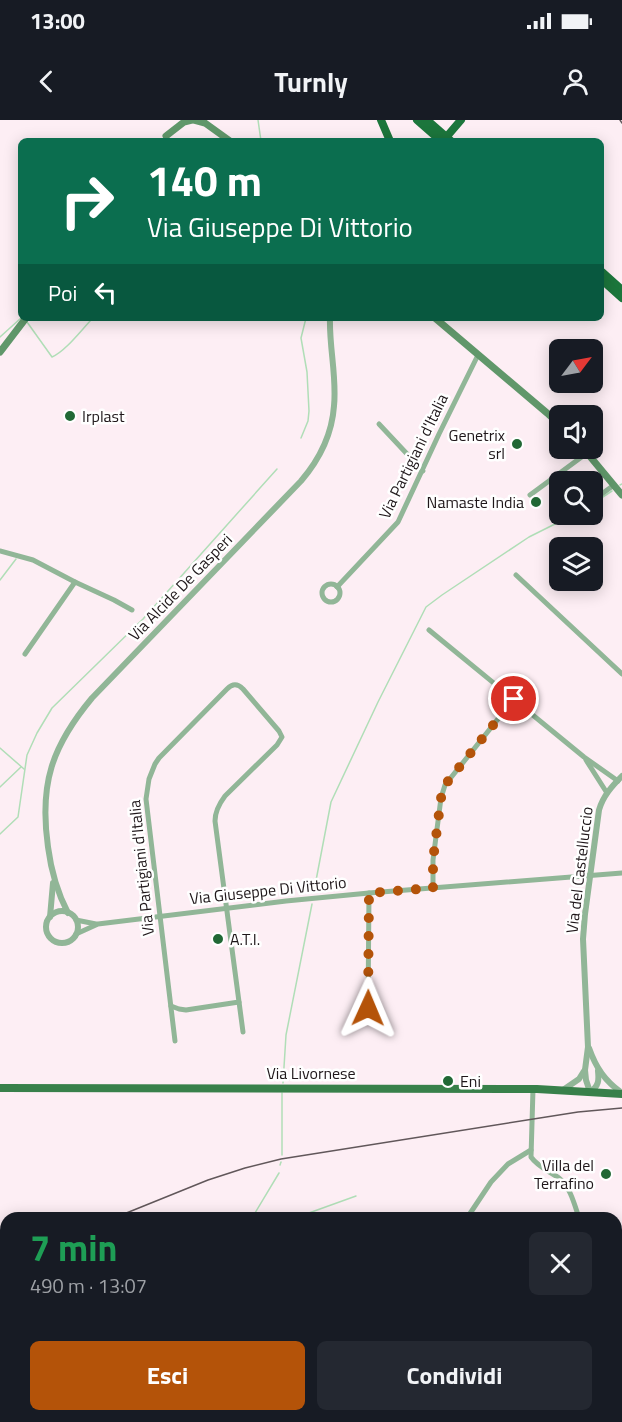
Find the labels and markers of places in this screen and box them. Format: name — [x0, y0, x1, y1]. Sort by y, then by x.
place label: Irplast — [82, 404, 125, 428]
marker: Irplast — [63, 409, 77, 423]
place label: Genetrix srl — [449, 423, 505, 465]
marker: Genetrix srl — [510, 437, 524, 451]
place label: Namaste India — [427, 490, 524, 514]
marker: Namaste India — [529, 495, 543, 509]
pin — [488, 673, 539, 724]
place label: A.T.I. — [230, 927, 260, 951]
marker: A.T.I. — [211, 932, 225, 946]
place label: Eni — [460, 1069, 481, 1093]
marker: Eni — [441, 1074, 455, 1088]
place label: Villa del Terrafino — [534, 1153, 594, 1195]
marker: Villa del Terrafino — [599, 1167, 613, 1181]

